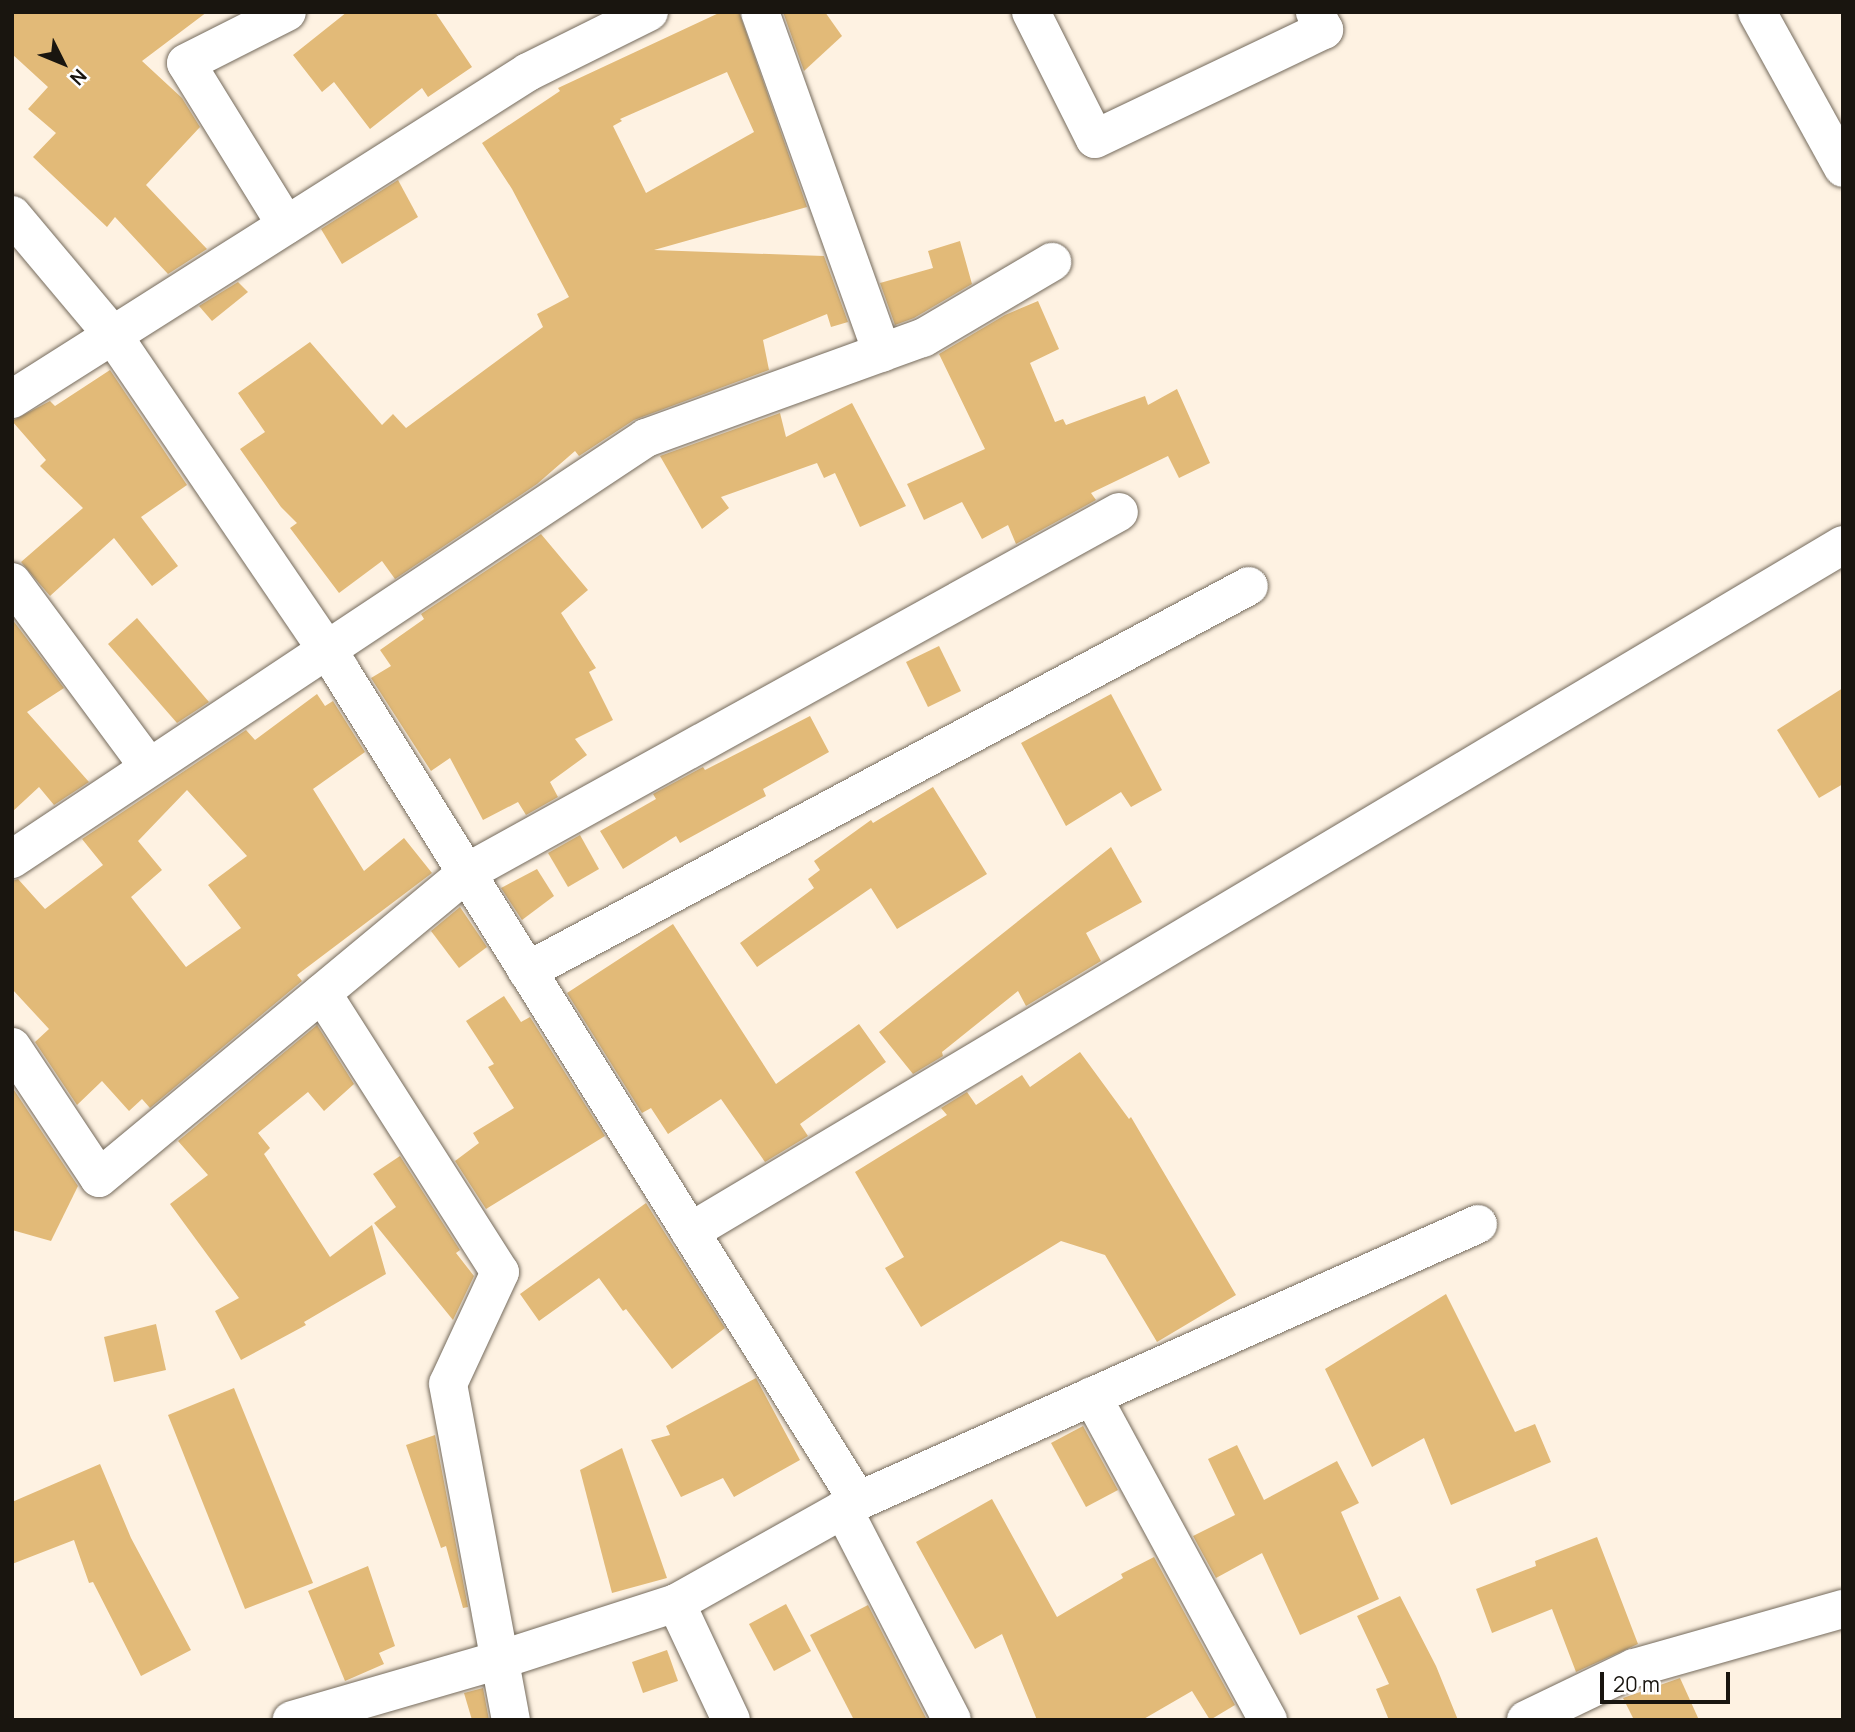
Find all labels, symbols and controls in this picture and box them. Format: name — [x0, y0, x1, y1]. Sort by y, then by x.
north arrow — [28, 28, 98, 98]
text: N — [64, 63, 93, 91]
scale bar — [1603, 1658, 1732, 1702]
text: 20 m — [1613, 1670, 1660, 1698]

